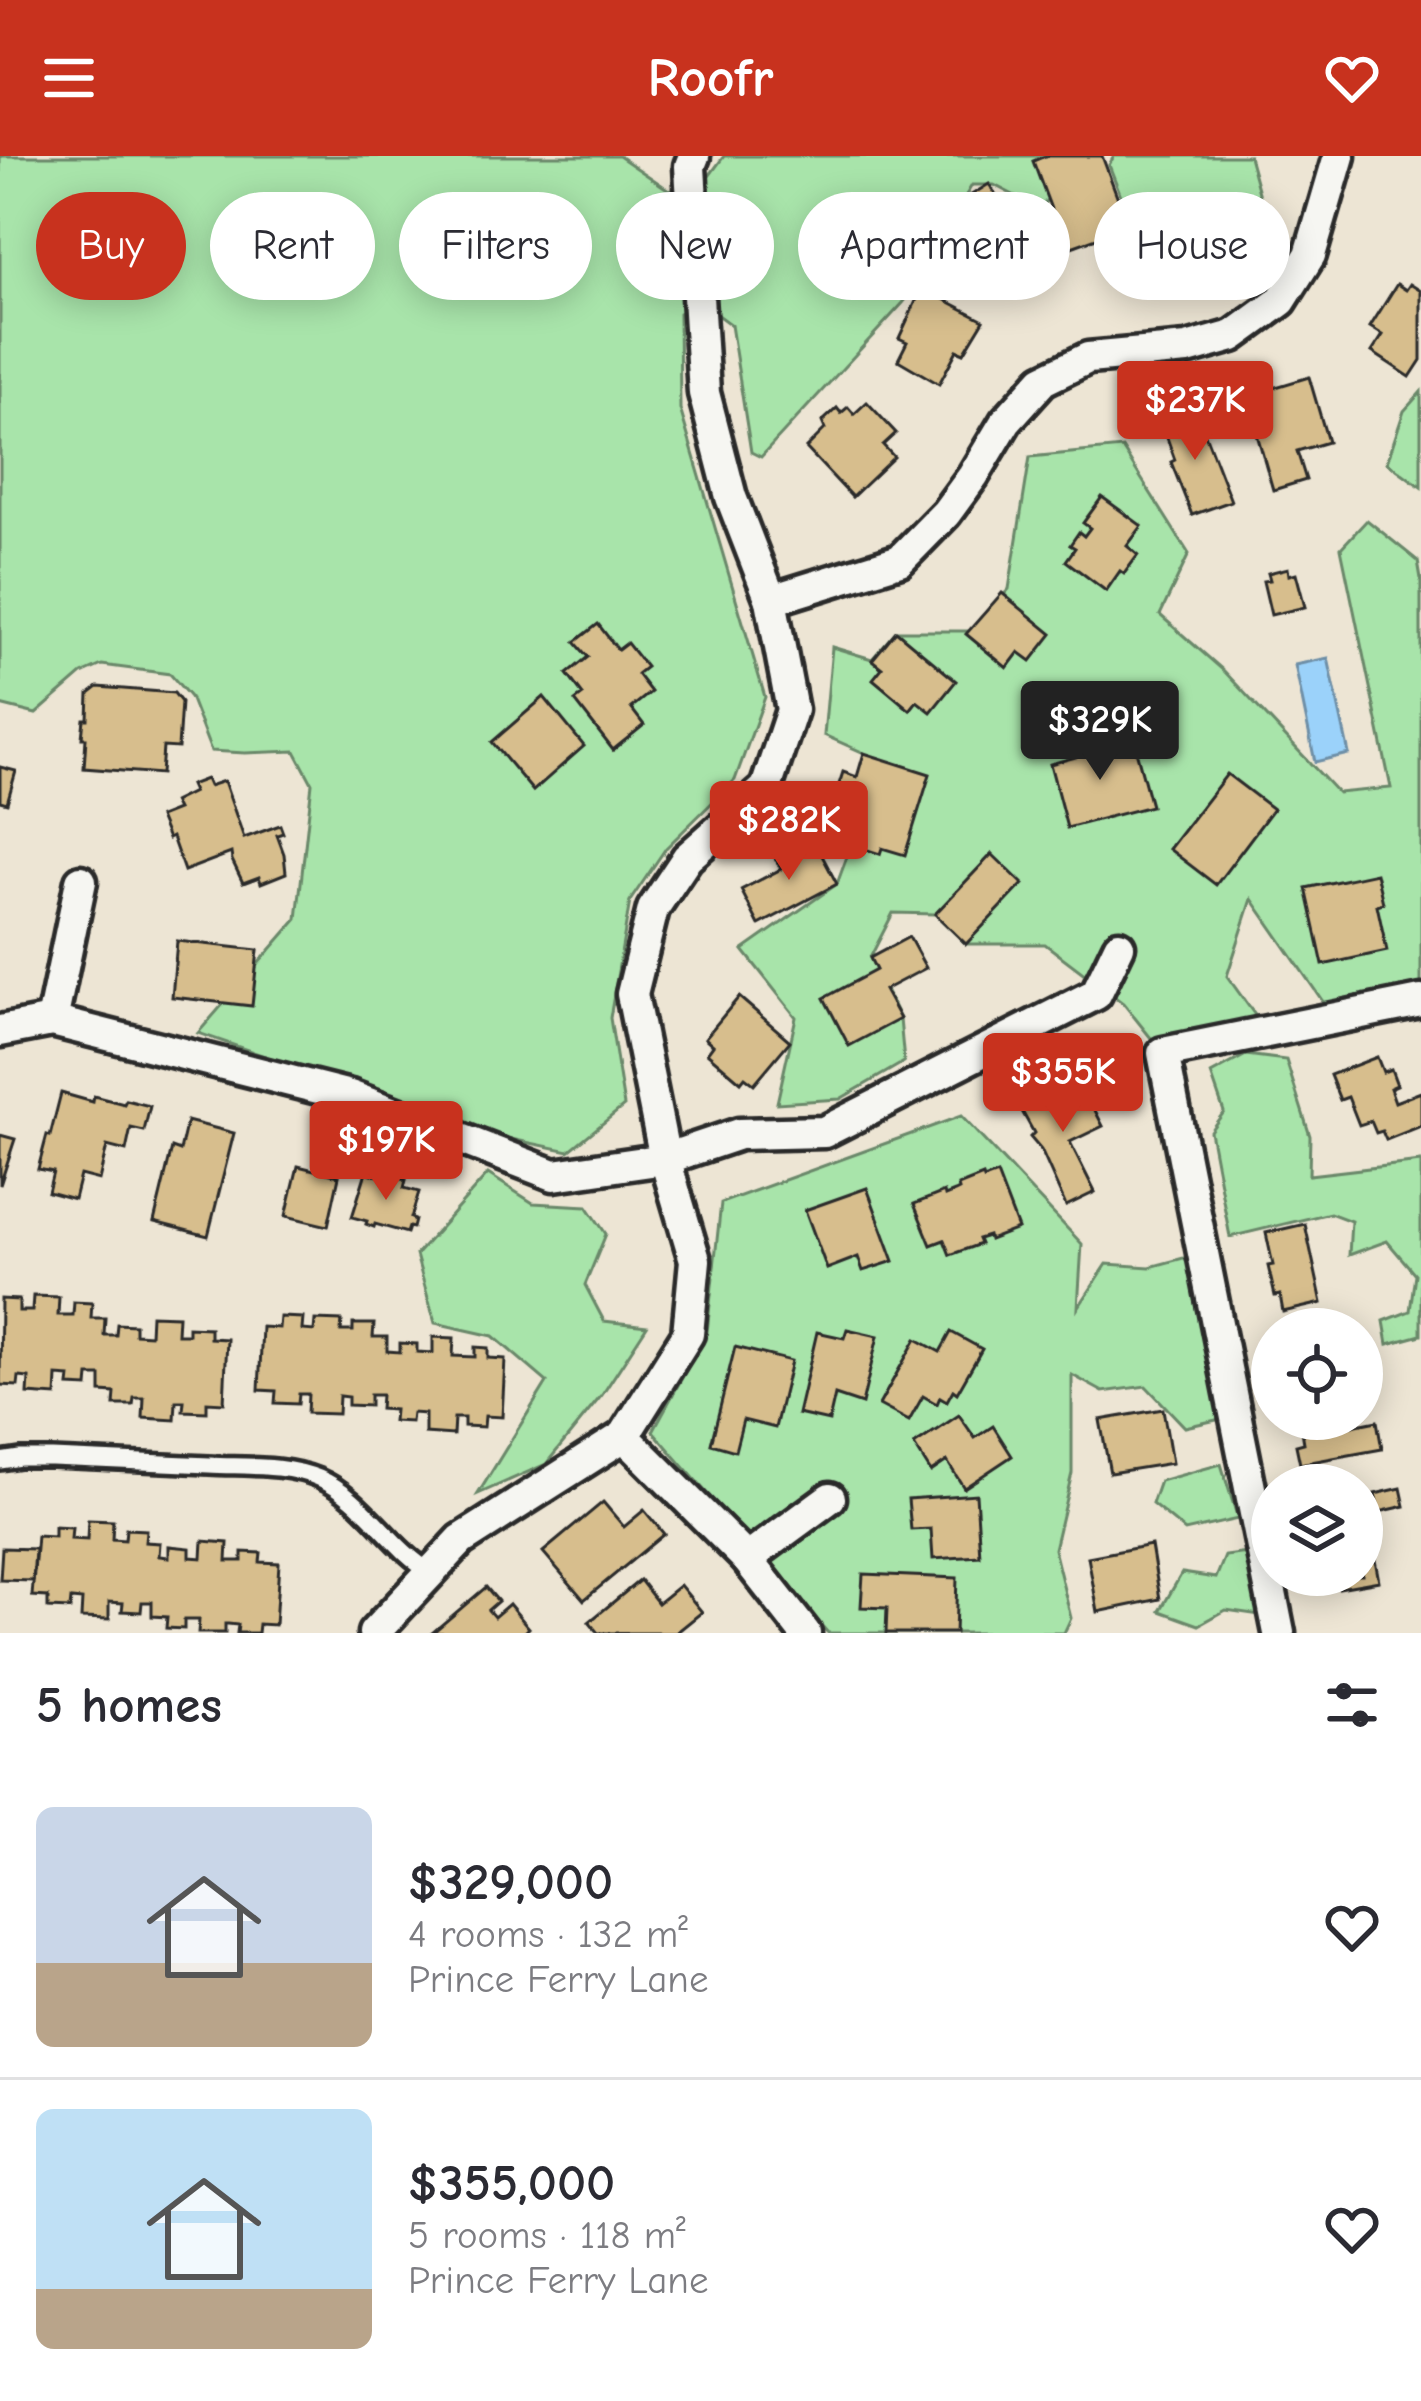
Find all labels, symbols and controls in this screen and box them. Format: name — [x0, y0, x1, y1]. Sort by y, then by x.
icon: menu — [36, 45, 102, 111]
icon: heart — [1319, 45, 1385, 111]
text: Roofr — [647, 47, 774, 110]
chip: Buy — [36, 192, 186, 300]
chip: Rent — [210, 192, 375, 300]
chip: Filters — [399, 192, 592, 300]
chip: New — [616, 192, 774, 300]
chip: Apartment — [798, 192, 1070, 300]
chip: House — [1094, 192, 1290, 300]
pin: $237K — [1111, 361, 1279, 463]
text: $237K — [1144, 377, 1246, 422]
pin: $329K — [1016, 681, 1184, 783]
text: $329K — [1048, 697, 1152, 742]
pin: $282K — [705, 781, 873, 883]
text: $282K — [737, 797, 841, 842]
pin: $355K — [979, 1033, 1147, 1135]
text: $355K — [1010, 1049, 1116, 1094]
pin: $197K — [302, 1101, 470, 1203]
text: $197K — [337, 1117, 435, 1162]
map controls — [1251, 1308, 1383, 1596]
button: locate — [1251, 1308, 1383, 1440]
button: layers — [1251, 1464, 1383, 1596]
icon: filters — [1319, 1672, 1385, 1738]
text: 5 homes — [36, 1676, 222, 1735]
text: $329,000 — [408, 1853, 613, 1912]
icon: home — [132, 1855, 276, 1999]
icon: heart — [1319, 1894, 1385, 1960]
text: 4 rooms · 132 m² — [408, 1912, 688, 1957]
text: Prince Ferry Lane — [408, 1957, 708, 2002]
text: $355,000 — [408, 2154, 615, 2213]
icon: home — [132, 2157, 276, 2301]
icon: heart — [1319, 2196, 1385, 2262]
text: 5 rooms · 118 m² — [408, 2213, 686, 2258]
text: Prince Ferry Lane — [408, 2258, 708, 2303]

